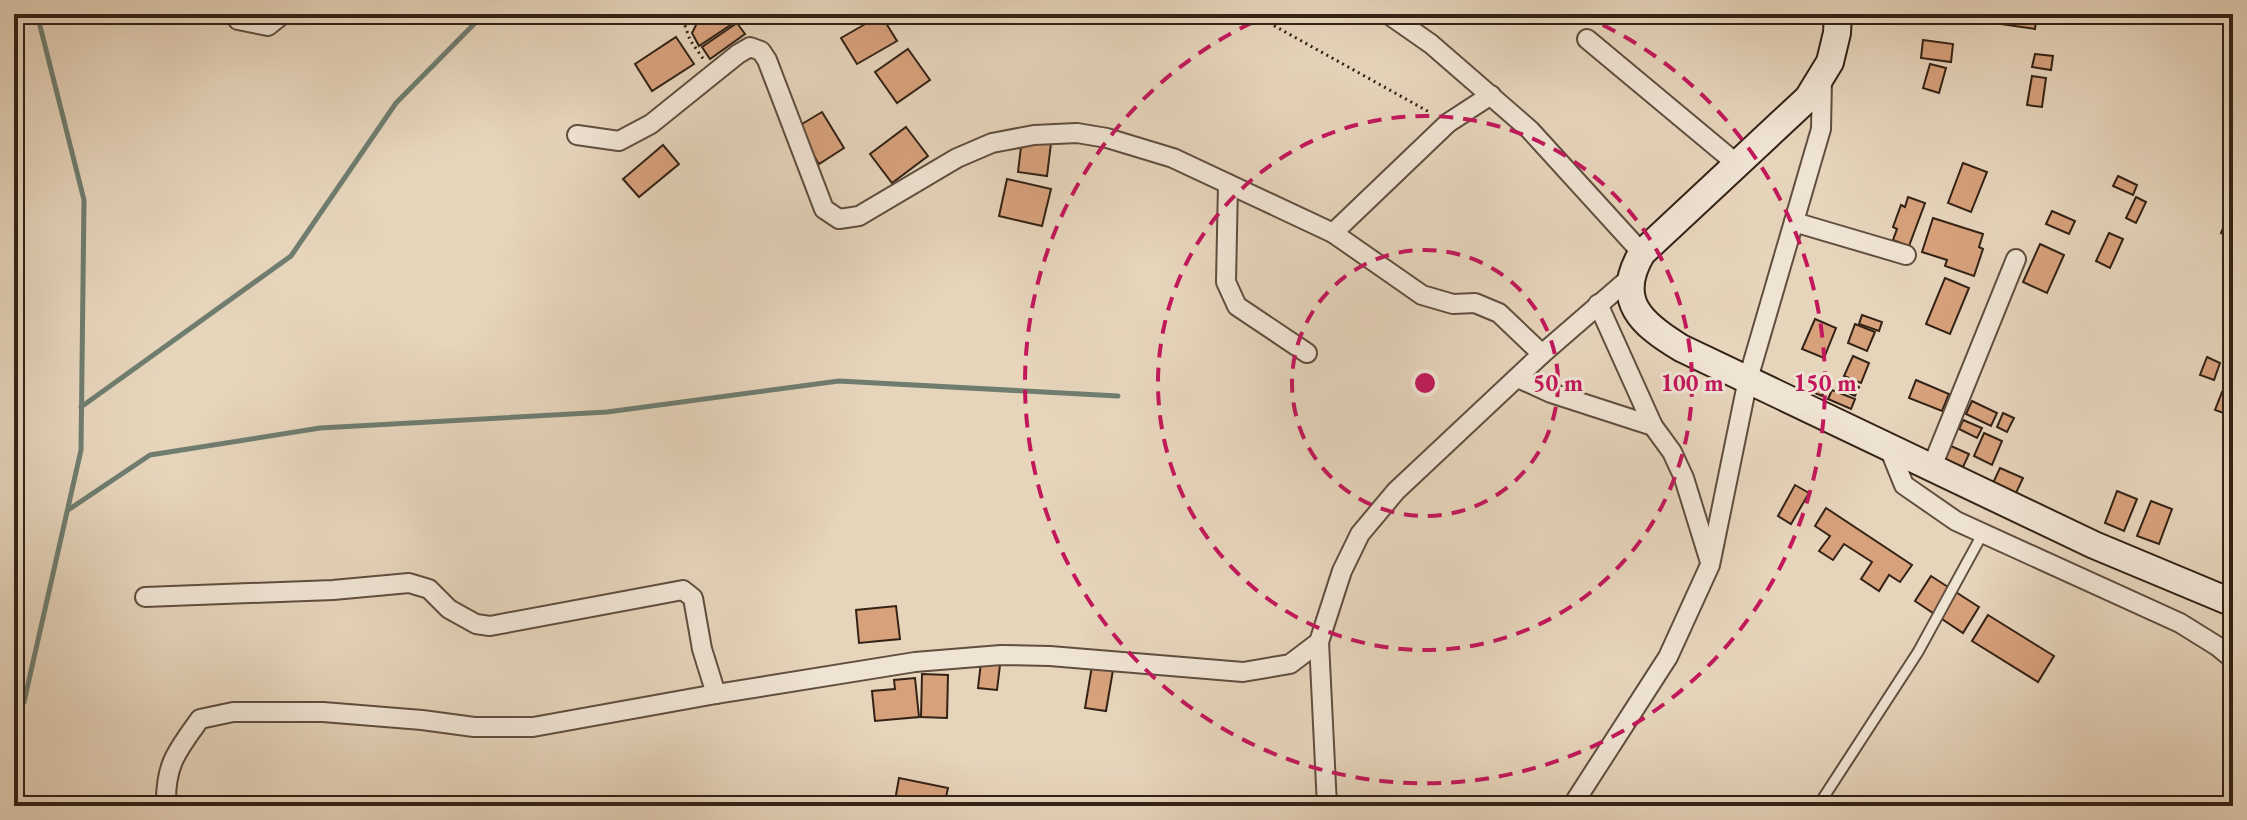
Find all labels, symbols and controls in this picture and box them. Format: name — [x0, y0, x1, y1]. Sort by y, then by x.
text: 50 m — [1533, 367, 1583, 398]
text: 100 m — [1660, 367, 1724, 398]
text: 150 m — [1793, 367, 1857, 398]
centre of rings — [1411, 369, 1439, 397]

